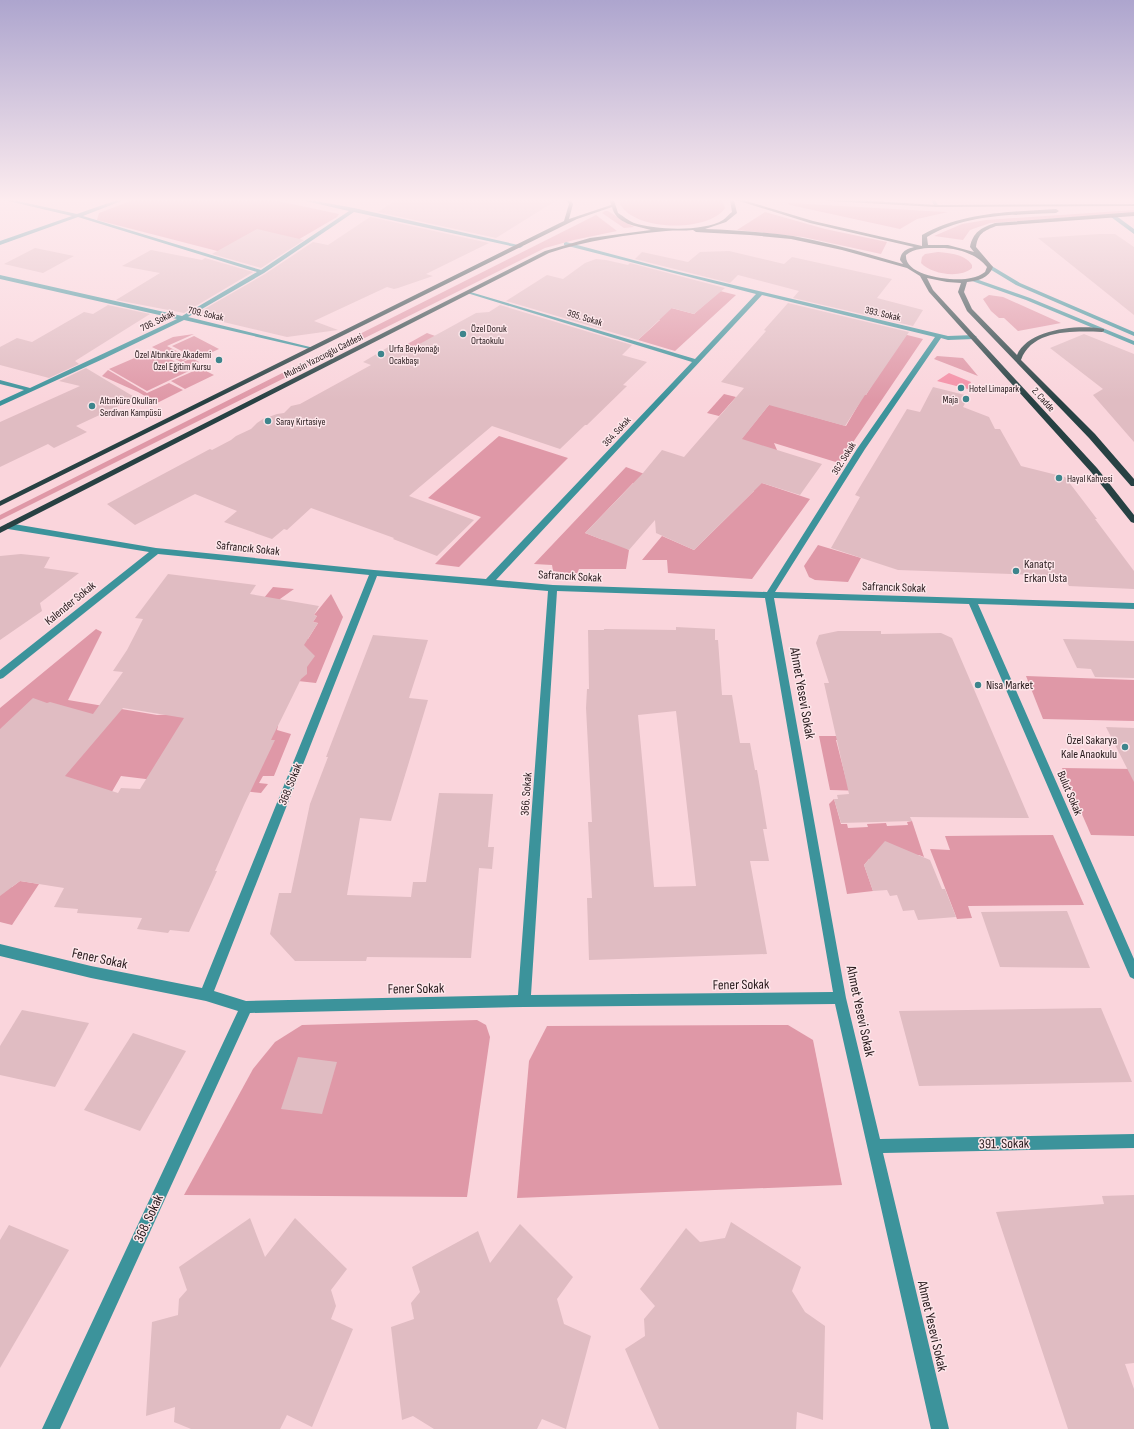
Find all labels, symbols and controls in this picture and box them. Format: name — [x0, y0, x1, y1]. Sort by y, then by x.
street label: 709. Sokak — [187, 304, 225, 324]
street label: 393. Sokak — [864, 304, 902, 324]
street label: 395. Sokak — [566, 307, 604, 329]
street label: 706. Sokak — [139, 308, 176, 334]
place label: Özel Doruk Ortaokulu — [471, 323, 507, 347]
marker: Özel Doruk Ortaokulu — [458, 329, 468, 339]
street label: Muhsin Yazıcıoğlu Caddesi — [282, 331, 365, 381]
place label: Urfa Beykonağı Ocakbaşı — [389, 343, 439, 367]
place label: Özel Altınküre Akademi Özel Eğitim Kursu — [135, 349, 211, 373]
marker: Urfa Beykonağı Ocakbaşı — [376, 349, 386, 359]
marker: Özel Altınküre Akademi Özel Eğitim Kursu — [214, 355, 224, 365]
marker: Hotel Limapark — [956, 383, 966, 393]
place label: Hotel Limapark — [969, 383, 1019, 395]
street label: 2. Cadde — [1029, 385, 1057, 414]
place label: Maja — [943, 394, 958, 406]
marker: Maja — [961, 394, 971, 404]
place label: Altınküre Okulları Serdivan Kampüsü — [99, 395, 161, 419]
marker: Altınküre Okulları Serdivan Kampüsü — [87, 401, 97, 411]
street label: 364. Sokak — [600, 414, 634, 449]
marker: Saray Kırtasiye — [263, 416, 273, 426]
place label: Saray Kırtasiye — [276, 416, 326, 428]
street label: 362. Sokak — [829, 440, 859, 477]
marker: Hayal Kahvesi — [1054, 473, 1064, 483]
place label: Hayal Kahvesi — [1067, 473, 1113, 485]
street label: Safrancık Sokak — [216, 538, 281, 559]
place label: Kanatçı Erkan Usta — [1024, 557, 1067, 586]
marker: Kanatçı Erkan Usta — [1011, 566, 1021, 576]
street label: Safrancık Sokak — [538, 567, 603, 586]
street label: Kalender Sokak — [42, 578, 99, 628]
street label: Safrancık Sokak — [862, 579, 926, 596]
street label: Ahmet Yesevi Sokak — [786, 645, 819, 741]
place label: Nisa Market — [986, 678, 1034, 693]
marker: Nisa Market — [973, 680, 983, 690]
place label: Özel Sakarya Kale Anaokulu — [1061, 733, 1117, 762]
marker: Özel Sakarya Kale Anaokulu — [1120, 742, 1130, 752]
street label: 368. Sokak — [275, 761, 306, 807]
street label: Bulut Sokak — [1053, 769, 1086, 818]
street label: 366. Sokak — [518, 771, 536, 816]
street label: Fener Sokak — [70, 944, 130, 973]
street label: Ahmet Yesevi Sokak — [842, 963, 879, 1059]
street label: Fener Sokak — [713, 975, 770, 993]
street label: Fener Sokak — [388, 979, 445, 997]
street label: 391. Sokak — [979, 1135, 1030, 1152]
street label: 368. Sokak — [130, 1191, 167, 1245]
street label: Ahmet Yesevi Sokak — [914, 1278, 951, 1374]

